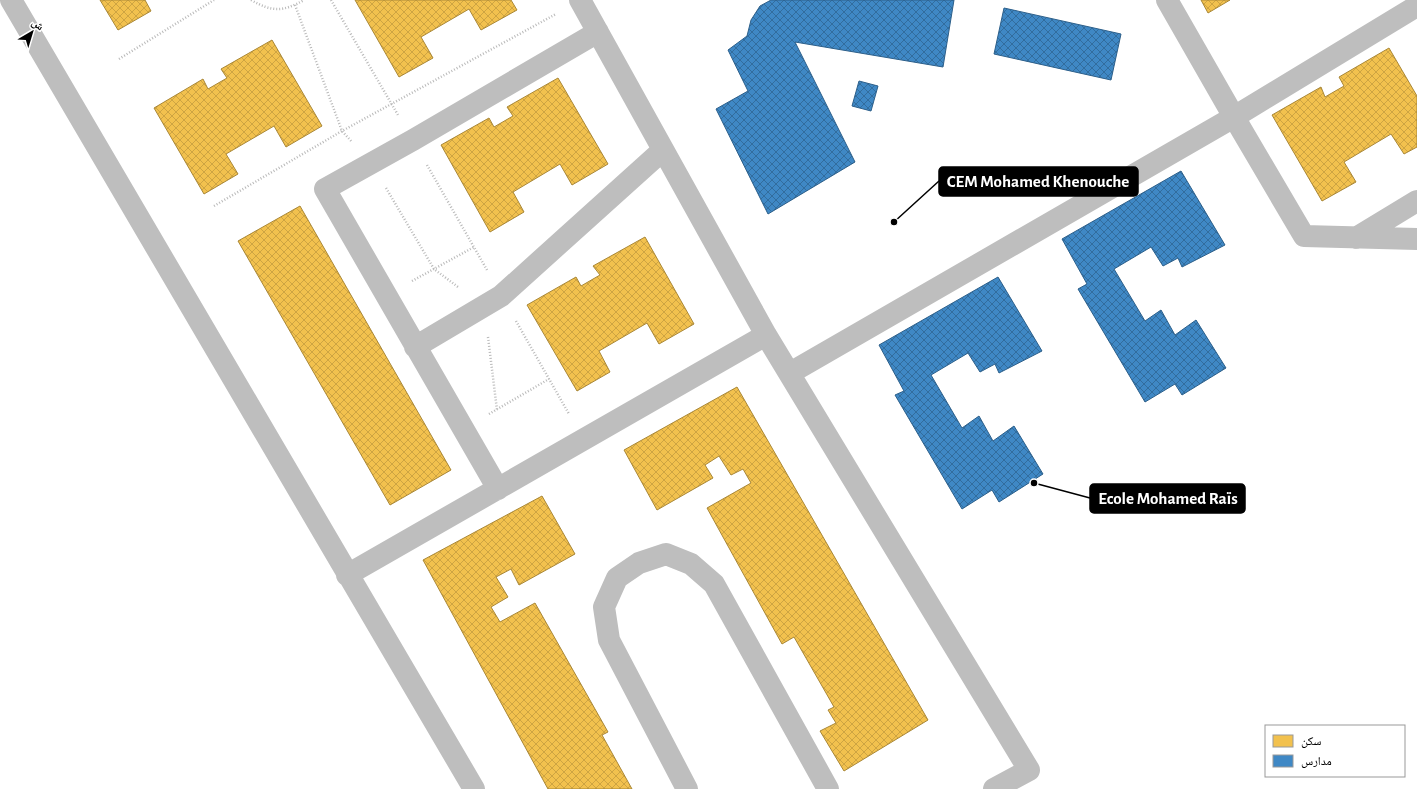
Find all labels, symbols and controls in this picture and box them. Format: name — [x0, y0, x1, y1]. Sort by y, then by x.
north arrow — [12, 12, 52, 52]
text: ش — [29, 17, 46, 34]
callout: CEM Mohamed Khenouche — [939, 167, 1138, 196]
text: CEM Mohamed Khenouche — [947, 173, 1129, 190]
callout: Ecole Mohamed Raïs — [1090, 484, 1245, 513]
text: Ecole Mohamed Raïs — [1098, 490, 1238, 507]
legend — [1265, 725, 1405, 777]
text: سكن — [1301, 735, 1322, 748]
text: مدارس — [1301, 755, 1332, 768]

